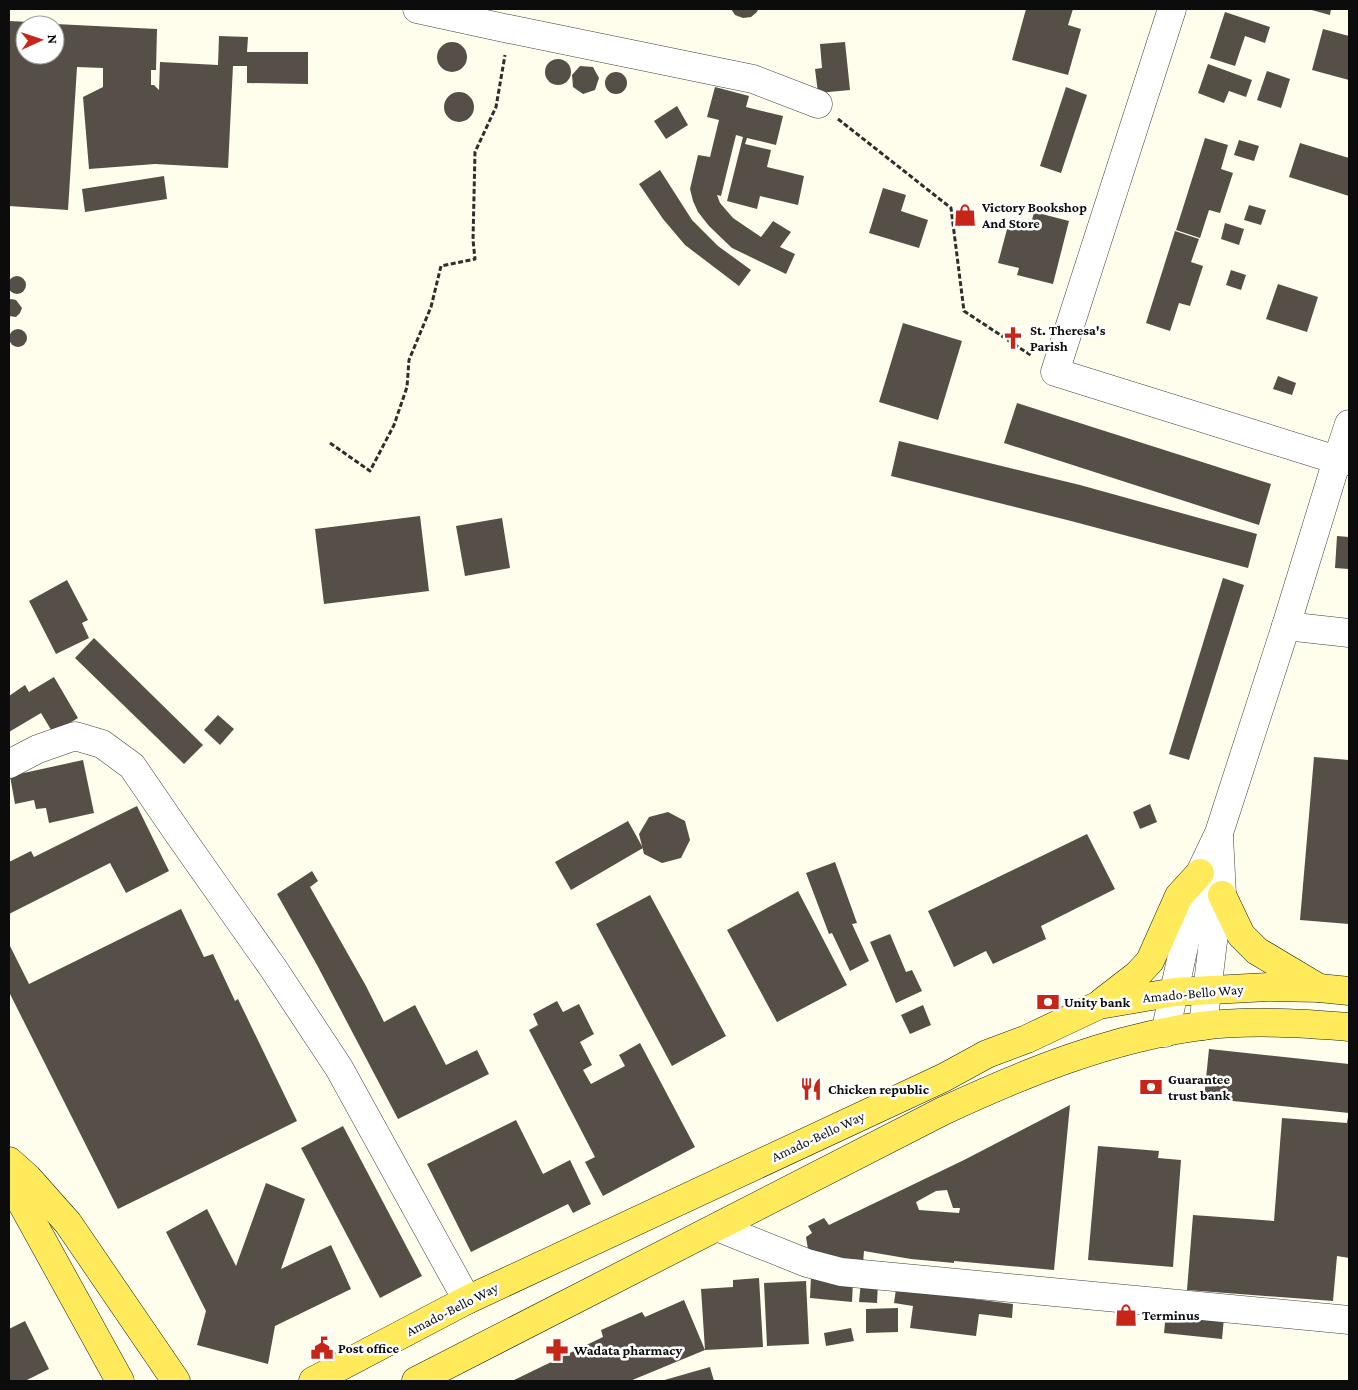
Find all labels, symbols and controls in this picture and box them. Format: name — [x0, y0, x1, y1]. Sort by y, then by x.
north arrow — [15, 15, 65, 65]
text: N — [45, 34, 61, 45]
place label: Victory Bookshop And Store — [981, 199, 1087, 231]
shop icon: Victory Bookshop And Store — [952, 202, 978, 228]
place label: St. Theresa's Parish — [1030, 322, 1106, 354]
church icon: St. Theresa's Parish — [1000, 325, 1026, 351]
street label: Amado-Bello Way — [1142, 981, 1245, 1005]
bank icon: Unity bank — [1035, 989, 1061, 1015]
place label: Unity bank — [1064, 994, 1131, 1010]
place label: Guarantee trust bank — [1168, 1071, 1231, 1103]
bank icon: Guarantee trust bank — [1138, 1074, 1164, 1100]
restaurant icon: Chicken republic — [798, 1076, 824, 1102]
place label: Chicken republic — [828, 1081, 930, 1097]
street label: Amado-Bello Way — [769, 1107, 868, 1165]
street label: Amado-Bello Way — [403, 1279, 501, 1339]
shop icon: Terminus — [1113, 1302, 1139, 1328]
place label: Terminus — [1142, 1307, 1200, 1323]
public building icon: Post office — [309, 1335, 335, 1361]
pharmacy icon: Wadata pharmacy — [544, 1337, 570, 1363]
place label: Post office — [338, 1340, 399, 1356]
place label: Wadata pharmacy — [573, 1342, 683, 1358]

